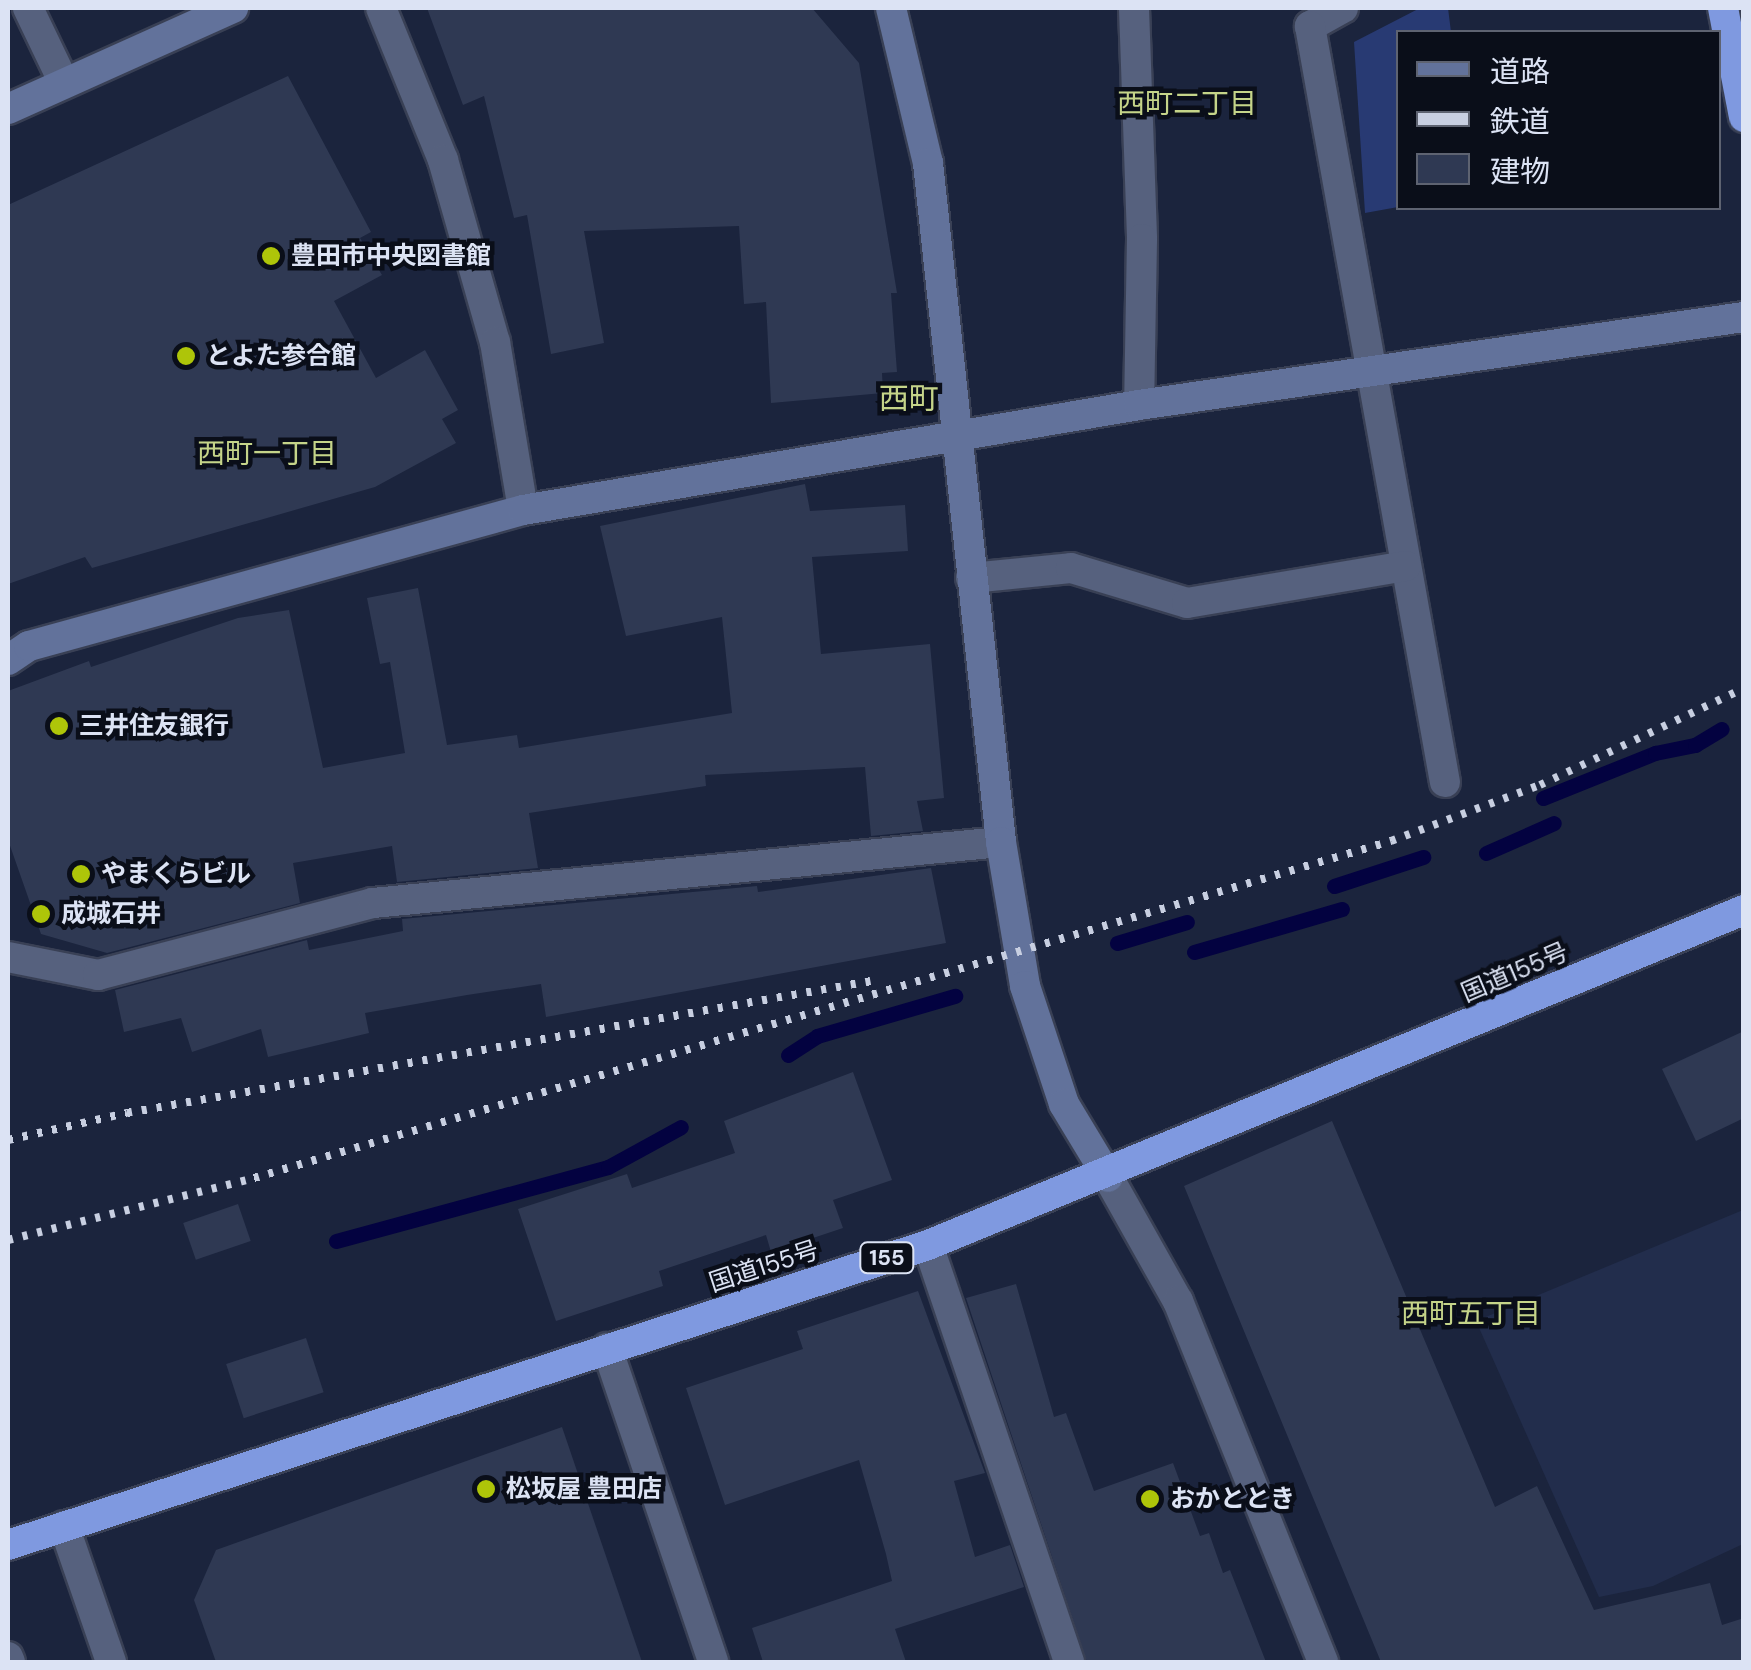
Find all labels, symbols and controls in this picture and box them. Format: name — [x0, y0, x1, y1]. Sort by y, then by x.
legend — [1396, 30, 1721, 210]
text: 道路 — [1490, 52, 1550, 91]
district label: 西町二丁目 — [1117, 87, 1257, 121]
text: 鉄道 — [1490, 102, 1550, 141]
text: 建物 — [1490, 152, 1550, 191]
place label: 豊田市中央図書館 — [291, 241, 491, 271]
marker: 豊田市中央図書館 — [260, 245, 282, 267]
place label: とよた参合館 — [206, 341, 356, 371]
marker: とよた参合館 — [175, 345, 197, 367]
district label: 西町 — [879, 381, 939, 417]
district label: 西町一丁目 — [197, 437, 337, 471]
place label: 三井住友銀行 — [79, 711, 229, 741]
marker: 三井住友銀行 — [48, 715, 70, 737]
place label: やまくらビル — [101, 859, 251, 889]
marker: やまくらビル — [70, 863, 92, 885]
place label: 成城石井 — [61, 899, 161, 929]
marker: 成城石井 — [30, 903, 52, 925]
street label: 国道155号 — [1457, 937, 1573, 1009]
street label: 国道155号 — [705, 1235, 823, 1299]
road number: 155 — [857, 1241, 917, 1275]
district label: 西町五丁目 — [1401, 1297, 1541, 1331]
place label: 松坂屋 豊田店 — [506, 1474, 662, 1504]
marker: 松坂屋 豊田店 — [475, 1478, 497, 1500]
place label: おかととき — [1170, 1484, 1295, 1514]
marker: おかととき — [1139, 1488, 1161, 1510]

